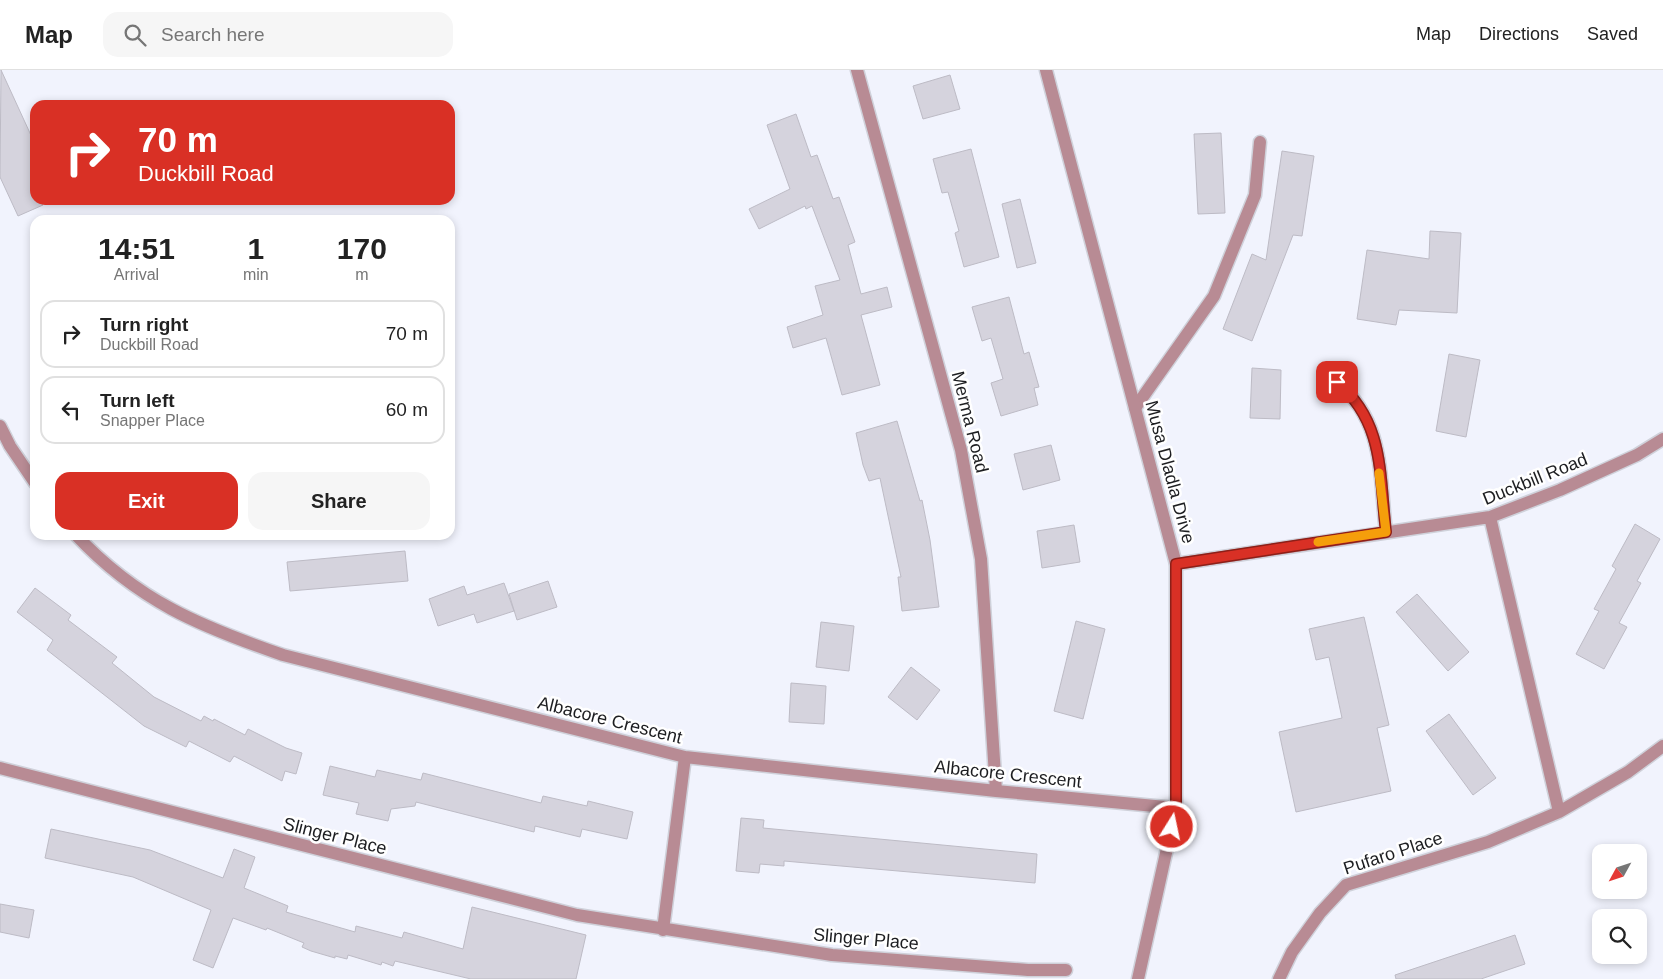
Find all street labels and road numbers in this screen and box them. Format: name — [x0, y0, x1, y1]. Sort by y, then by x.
street label: Merma Road — [948, 369, 992, 475]
street label: Musa Dladla Drive — [1141, 398, 1199, 546]
street label: Duckbill Road — [1480, 449, 1590, 509]
street label: Albacore Crescent — [536, 692, 684, 748]
street label: Albacore Crescent — [933, 756, 1083, 792]
street label: Slinger Place — [281, 813, 389, 859]
street label: Pufaro Place — [1341, 828, 1445, 878]
street label: Slinger Place — [812, 924, 920, 954]

